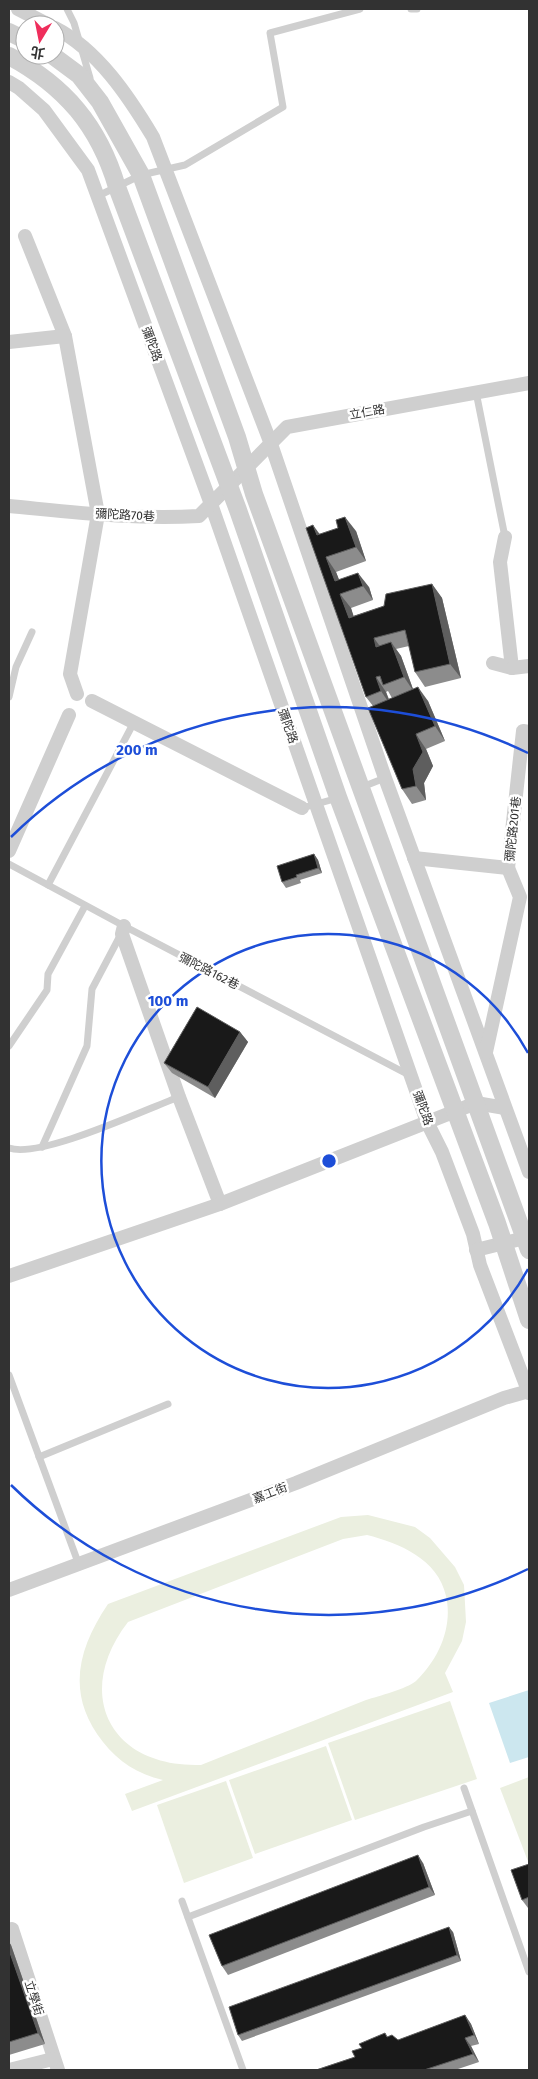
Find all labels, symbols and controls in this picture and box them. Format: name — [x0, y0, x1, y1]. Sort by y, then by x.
north arrow — [15, 15, 65, 65]
text: 北 — [29, 43, 46, 62]
street label: 彌陀路 — [139, 325, 165, 363]
street label: 立仁路 — [348, 402, 386, 422]
street label: 彌陀路70巷 — [95, 506, 155, 524]
street label: 彌陀路 — [276, 707, 300, 745]
text: 200 m — [116, 741, 158, 759]
street label: 彌陀路201巷 — [503, 796, 523, 862]
street label: 彌陀路162巷 — [177, 950, 241, 992]
text: 100 m — [148, 992, 188, 1010]
street label: 彌陀路 — [410, 1089, 436, 1127]
centre of rings — [320, 1152, 338, 1170]
street label: 嘉工街 — [251, 1480, 289, 1506]
street label: 立學街 — [22, 1979, 46, 2017]

